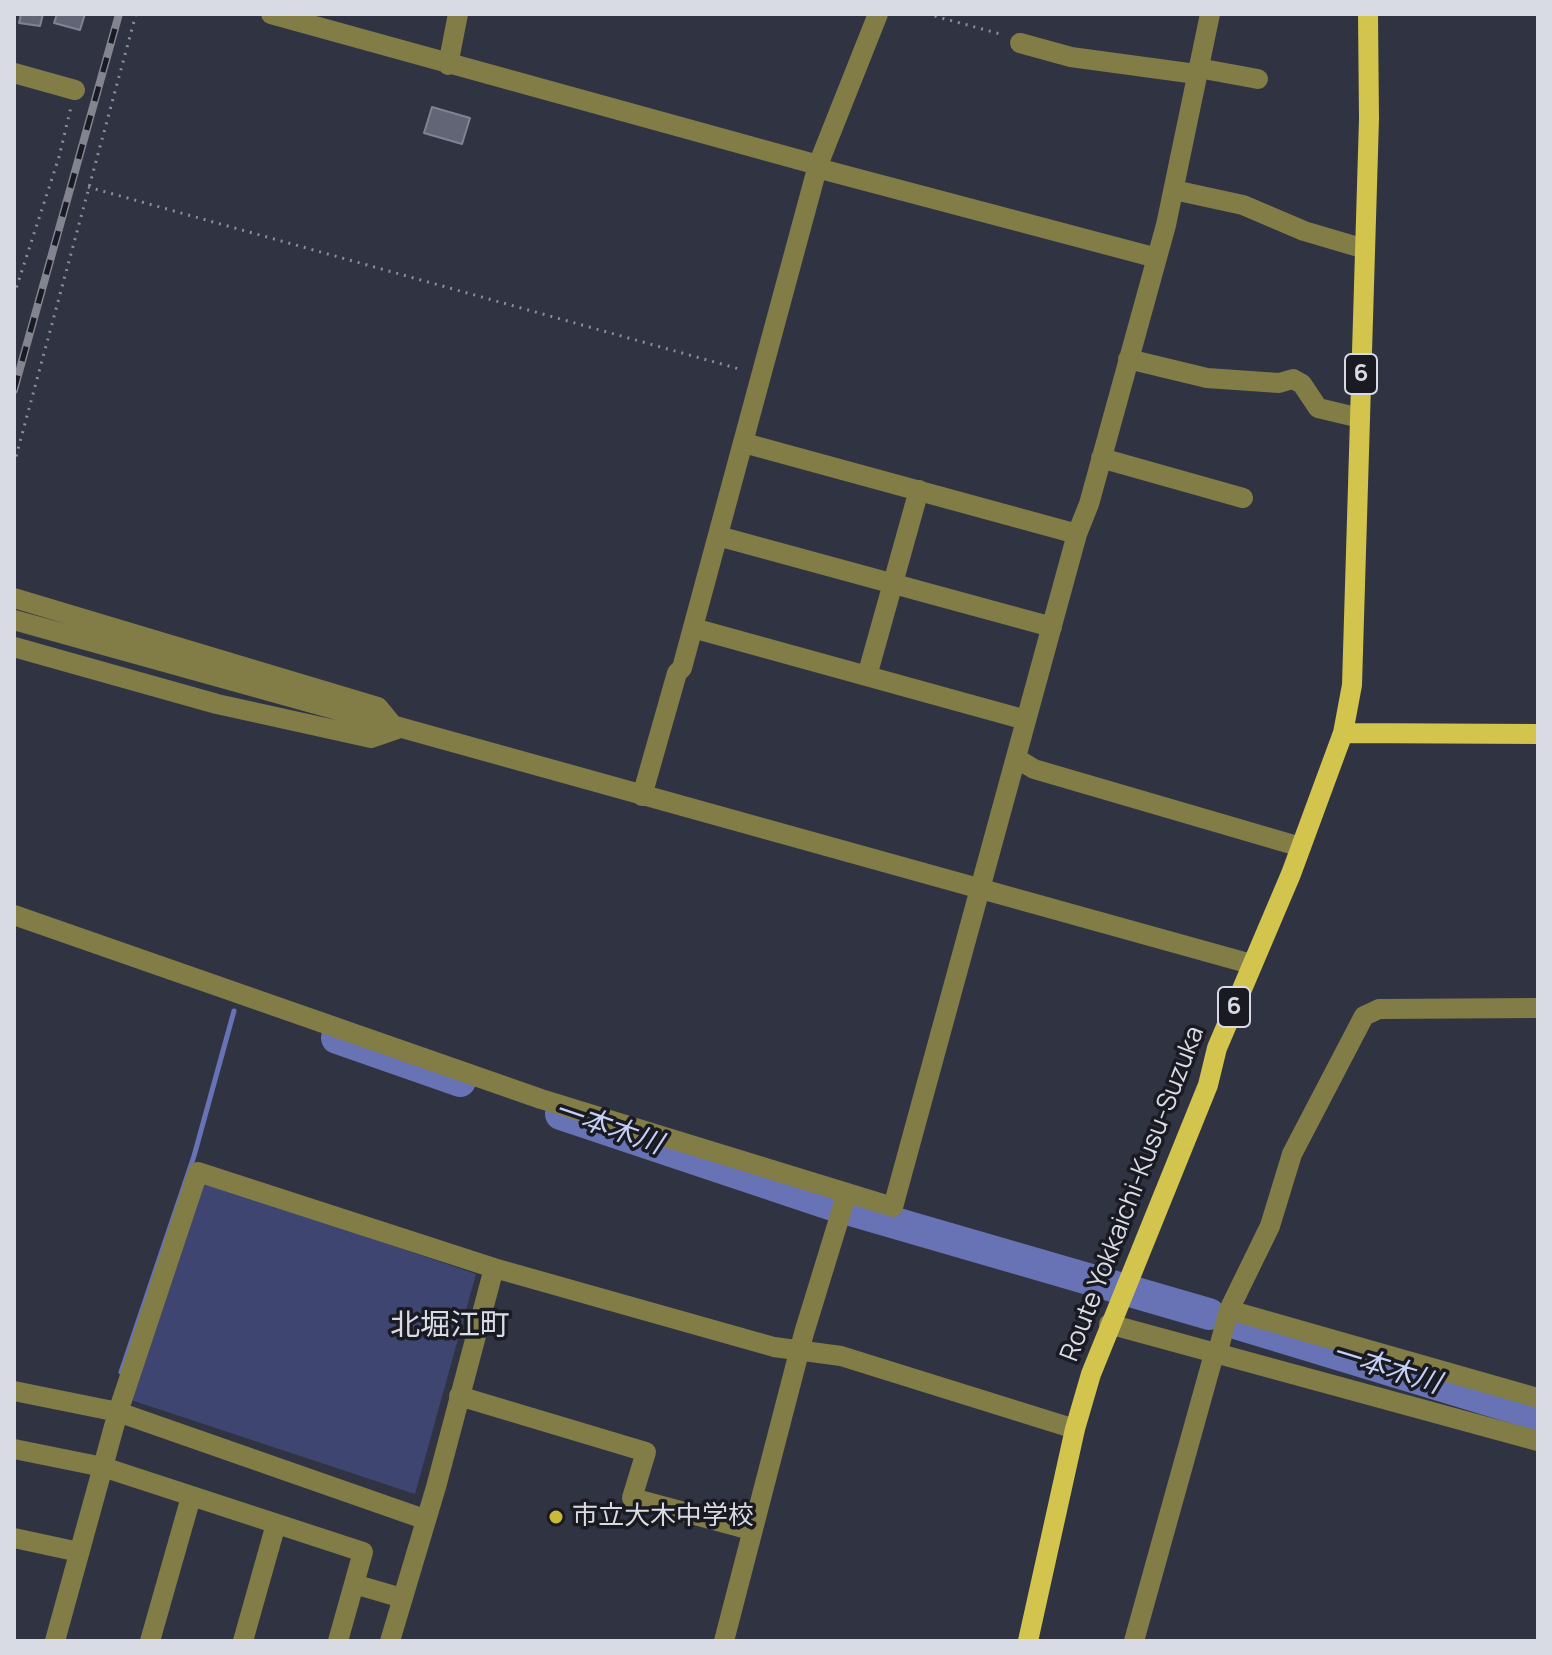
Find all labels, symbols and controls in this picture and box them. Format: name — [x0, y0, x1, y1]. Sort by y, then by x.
road number: 6 — [1345, 354, 1377, 394]
road number: 6 — [1218, 987, 1250, 1027]
street label: Route Yokkaichi-Kusu-Suzuka — [1055, 1022, 1211, 1366]
water label: 一本木川 — [550, 1094, 666, 1162]
district label: 北堀江町 — [390, 1309, 510, 1345]
water label: 一本木川 — [1328, 1337, 1444, 1401]
place label: 市立大木中学校 — [572, 1501, 754, 1533]
marker: 市立大木中学校 — [547, 1508, 565, 1526]

